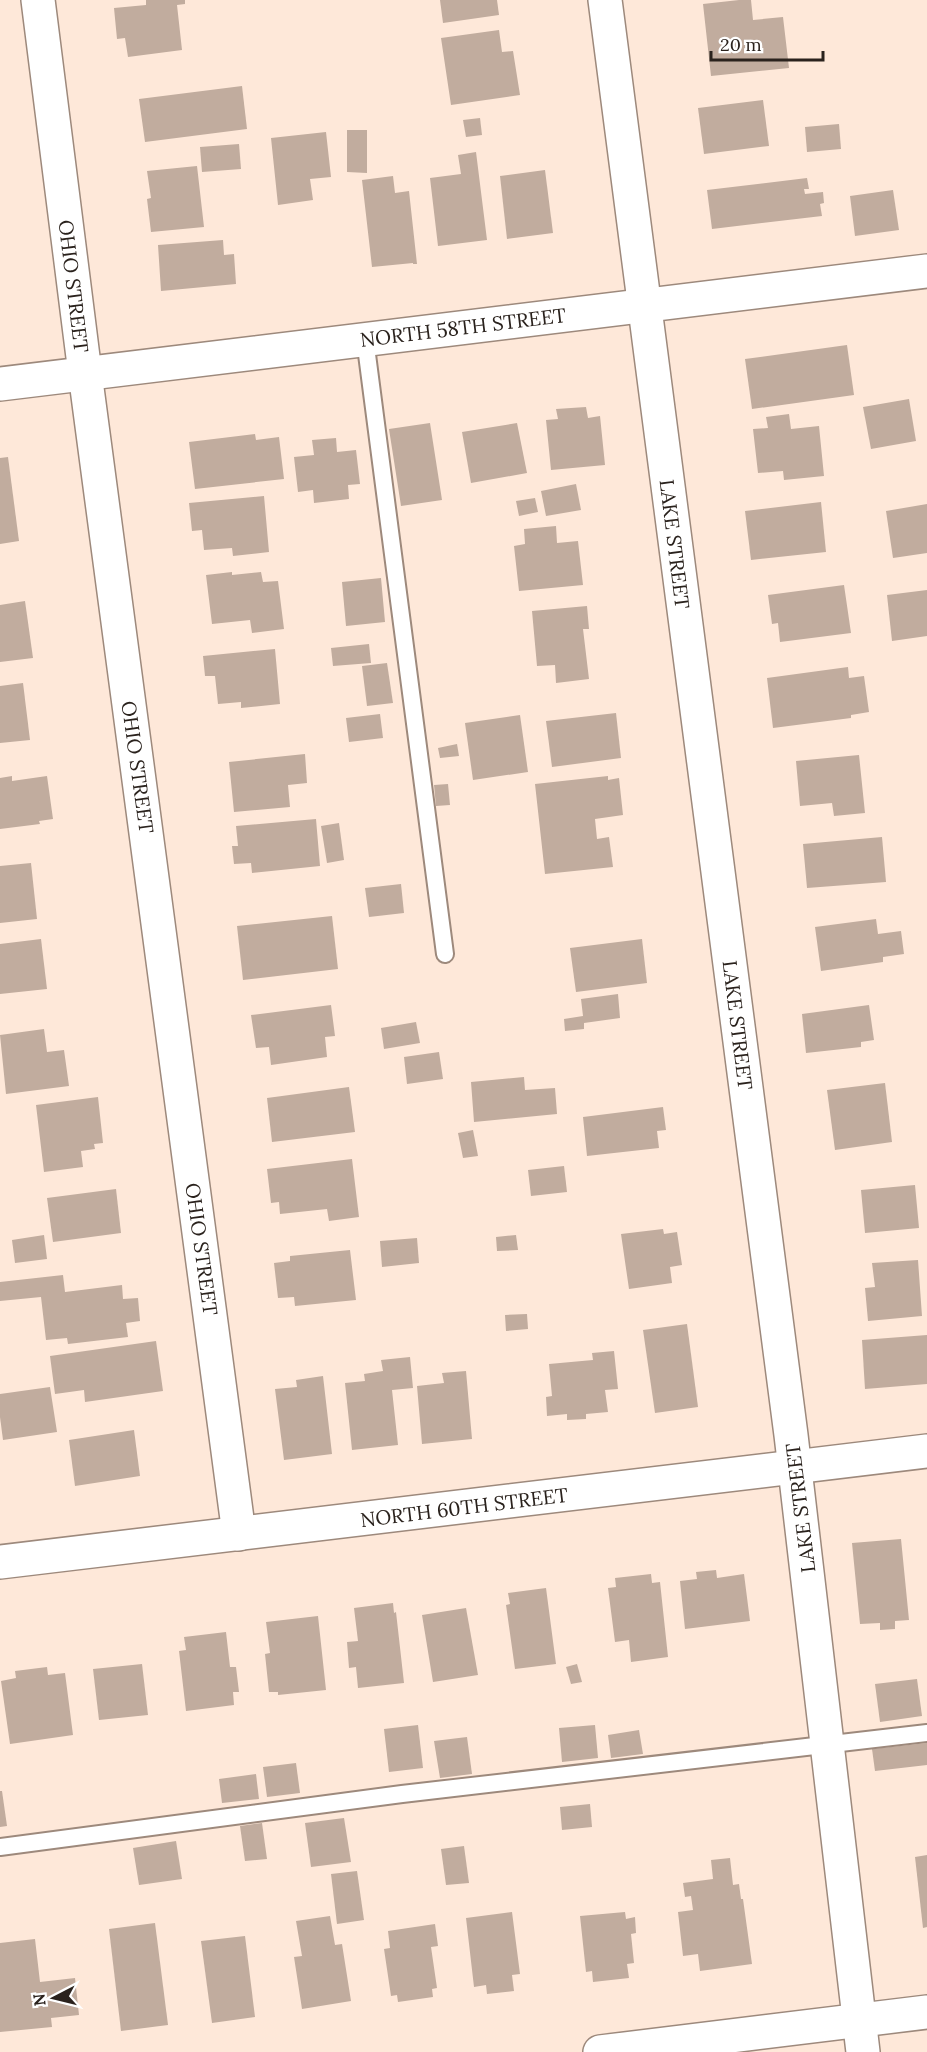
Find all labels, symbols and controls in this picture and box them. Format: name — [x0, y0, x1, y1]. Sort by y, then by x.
scale bar — [711, 24, 824, 62]
text: 20 m — [720, 33, 762, 56]
street label: OHIO STREET — [53, 218, 95, 354]
street label: NORTH 58TH STREET — [359, 302, 568, 352]
street label: LAKE STREET — [655, 478, 695, 610]
street label: OHIO STREET — [116, 699, 160, 835]
street label: LAKE STREET — [718, 959, 758, 1091]
street label: OHIO STREET — [180, 1181, 224, 1317]
street label: LAKE STREET — [780, 1442, 820, 1574]
street label: NORTH 60TH STREET — [359, 1482, 569, 1532]
north arrow — [24, 1968, 84, 2028]
text: N — [28, 1992, 50, 2007]

